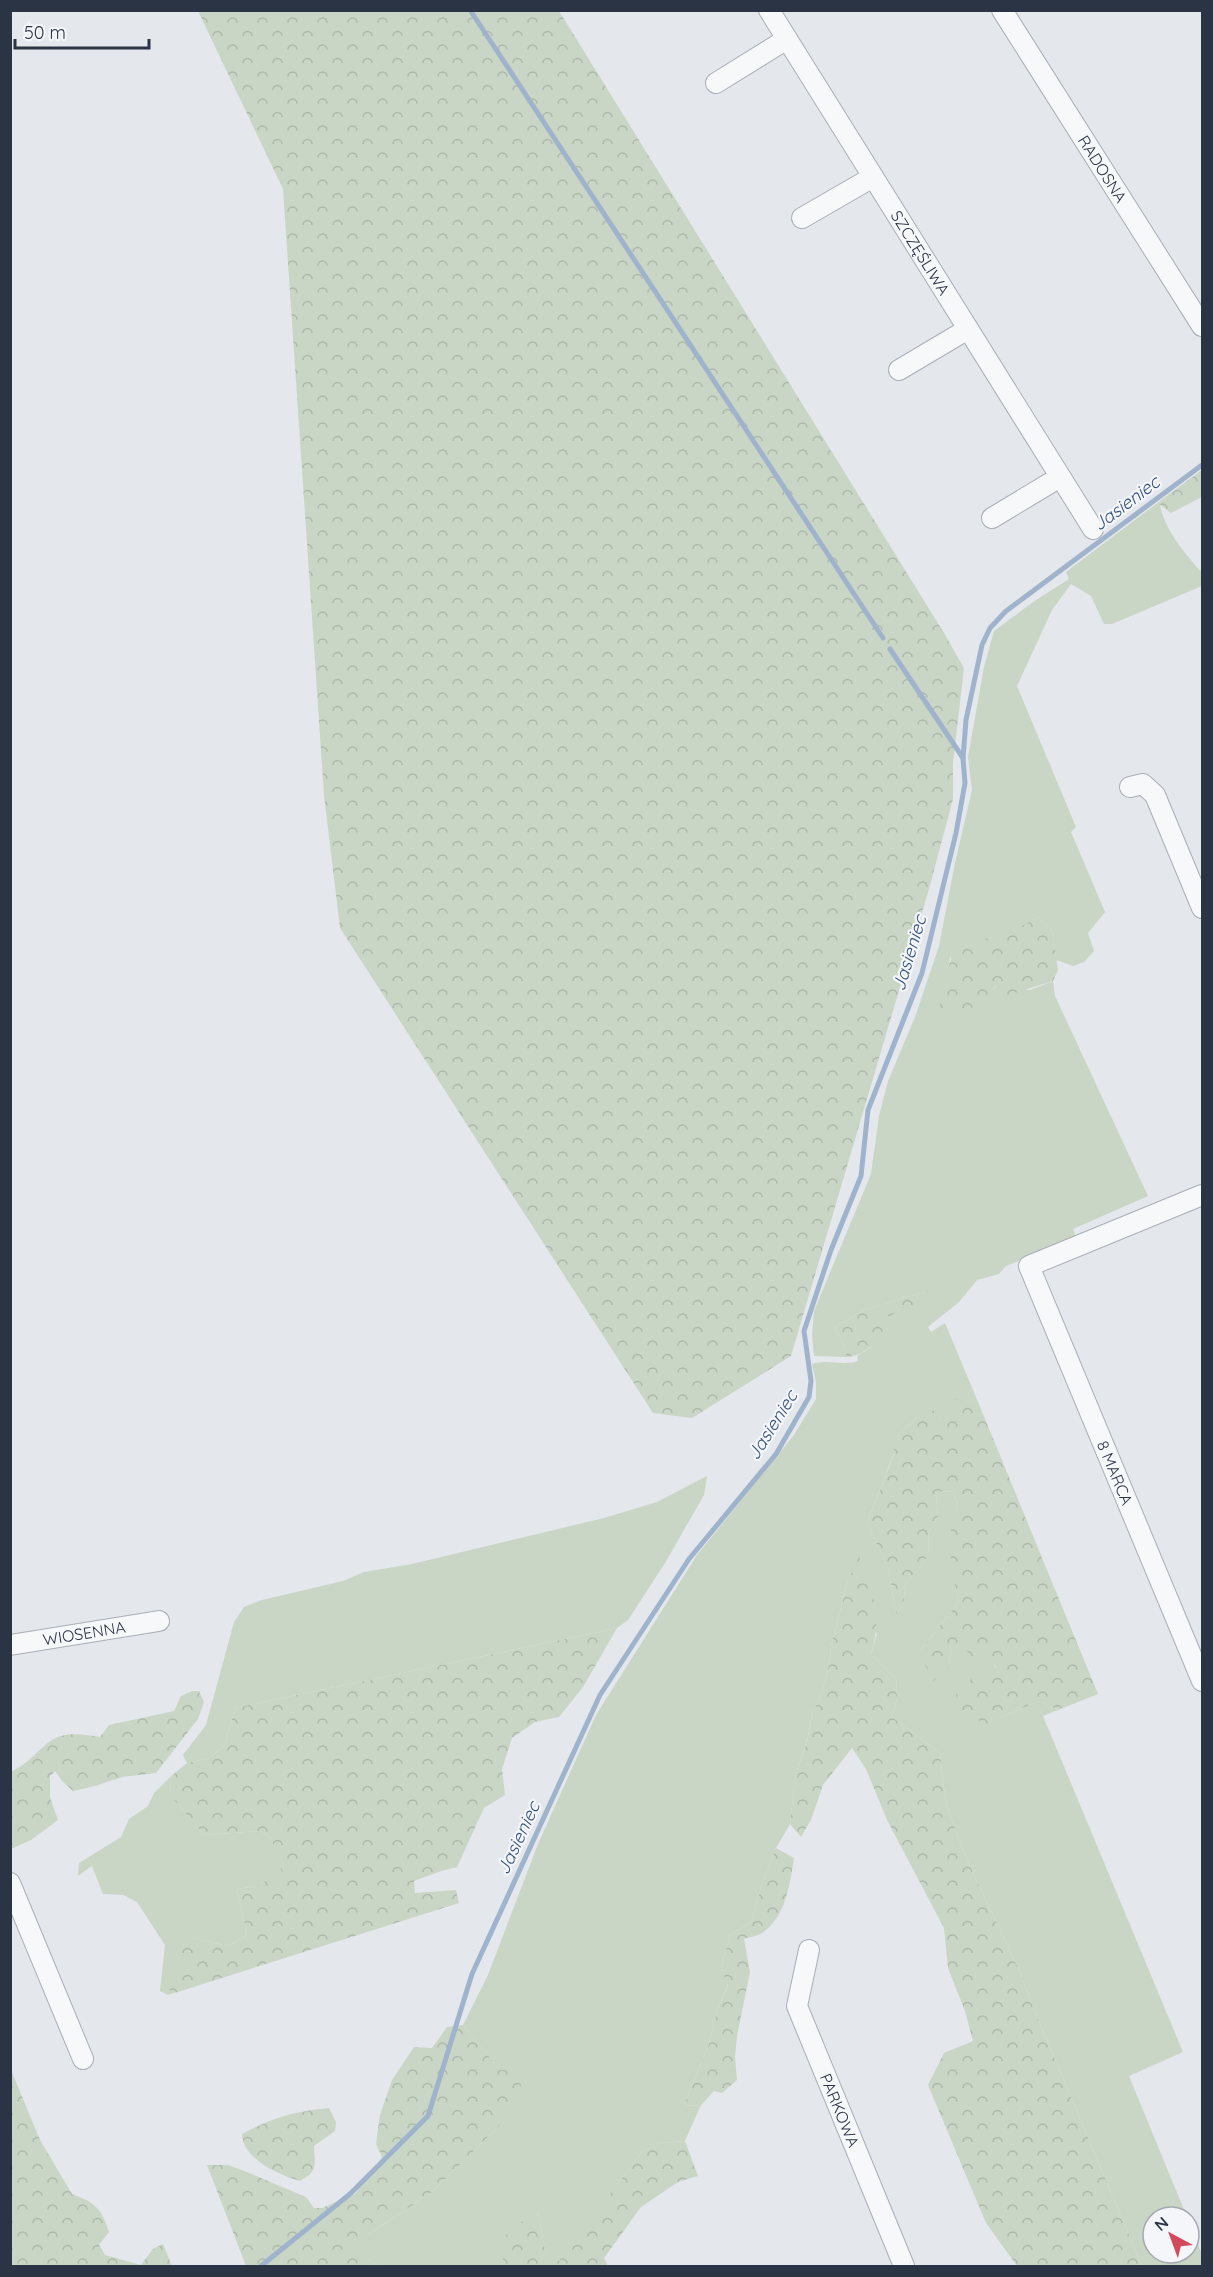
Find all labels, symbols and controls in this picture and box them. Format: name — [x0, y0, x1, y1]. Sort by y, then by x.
scale bar — [15, 12, 148, 50]
text: 50 m — [24, 21, 66, 44]
street label: RADOSNA — [1074, 131, 1131, 206]
street label: SZCZĘŚLIWA — [886, 206, 954, 299]
water label: Jasieniec — [1088, 470, 1165, 535]
water label: Jasieniec — [887, 911, 932, 993]
water label: Jasieniec — [742, 1385, 803, 1464]
street label: 8 MARCA — [1093, 1438, 1137, 1508]
street label: WIOSENNA — [41, 1617, 127, 1650]
water label: Jasieniec — [491, 1797, 545, 1878]
street label: PARKOWA — [816, 2070, 864, 2150]
north arrow — [1141, 2205, 1201, 2265]
text: N — [1150, 2212, 1172, 2235]

